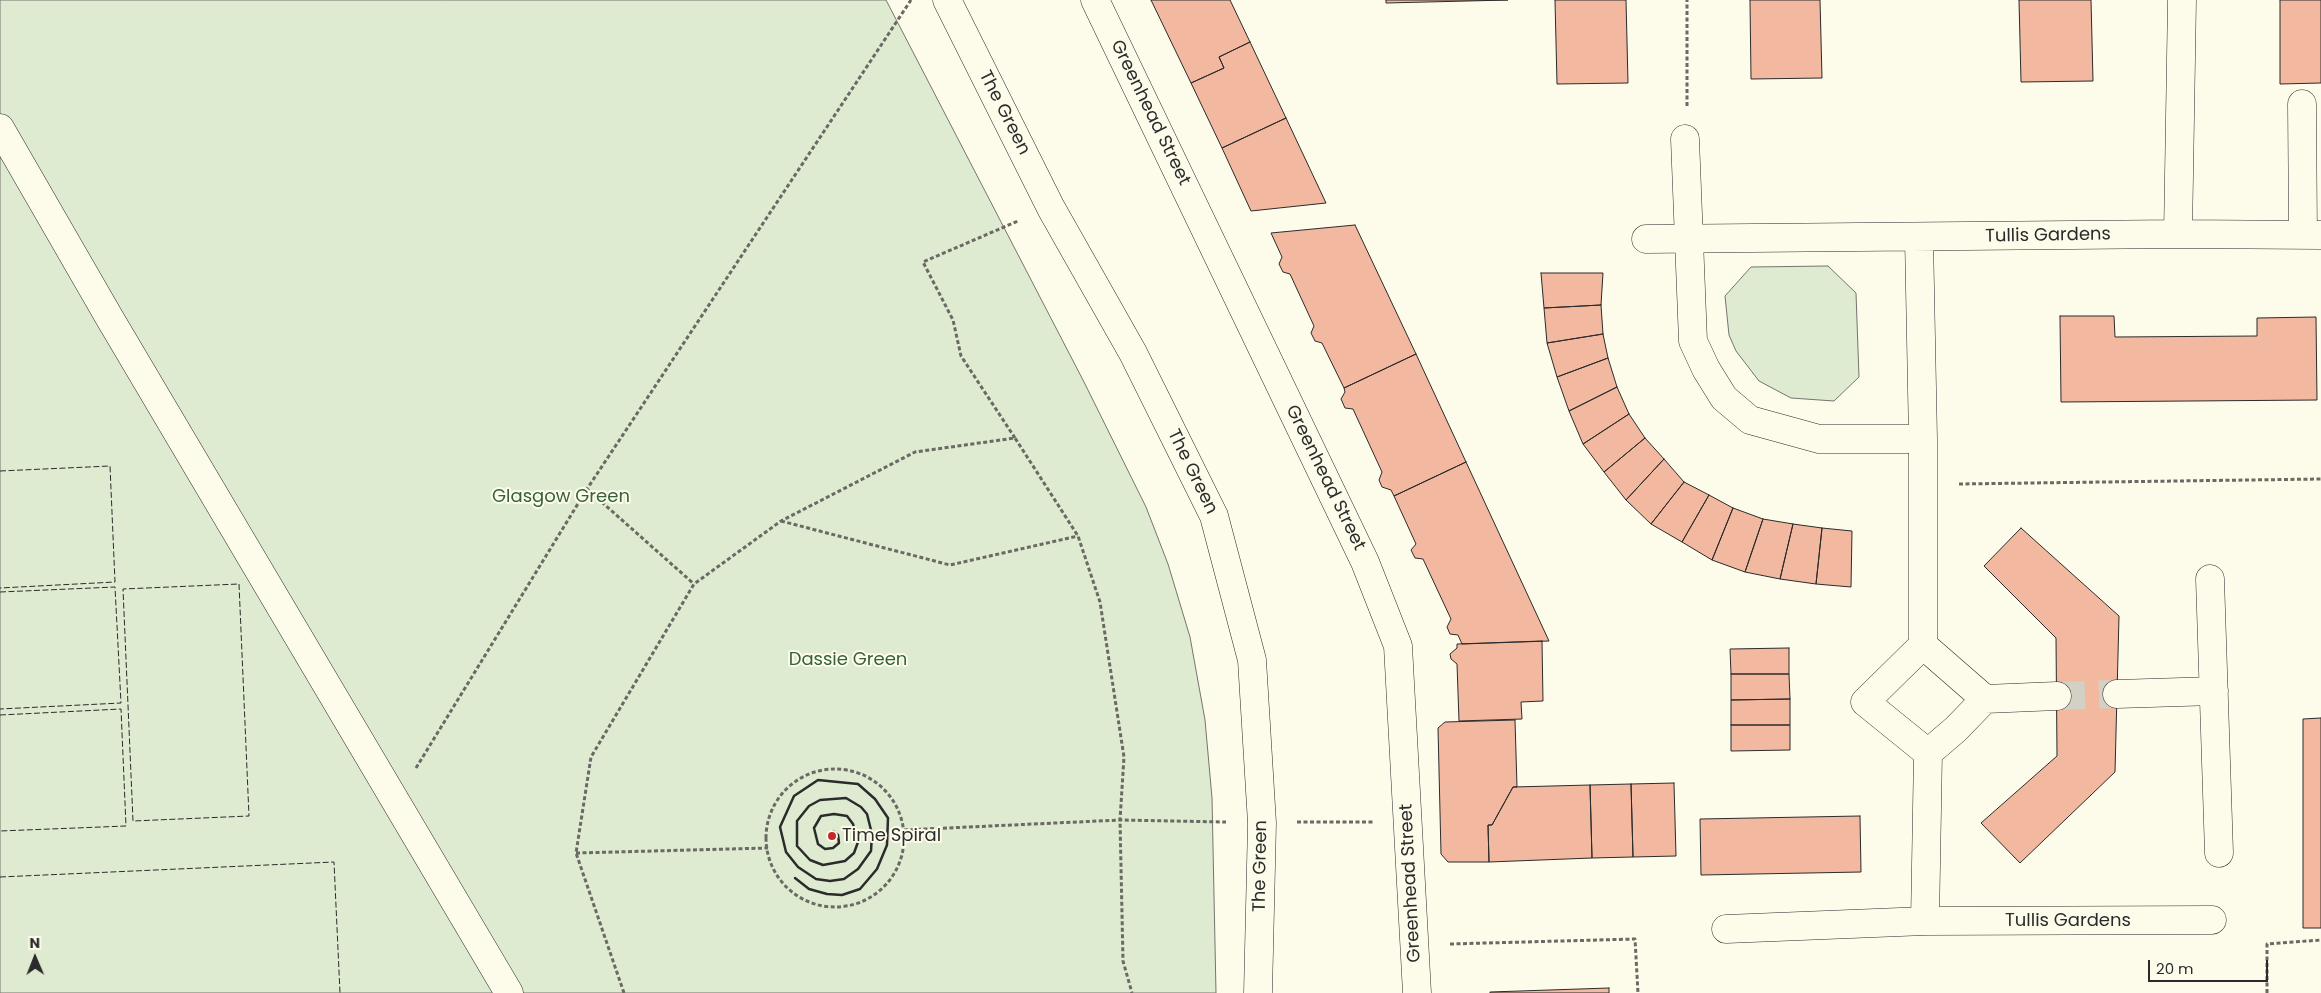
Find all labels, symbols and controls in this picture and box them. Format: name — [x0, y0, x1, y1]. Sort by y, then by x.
street label: Greenhead Street — [1105, 37, 1195, 189]
street label: The Green — [974, 67, 1034, 159]
street label: Tullis Gardens — [1985, 224, 2111, 248]
street label: Greenhead Street — [1280, 402, 1370, 554]
street label: The Green — [1162, 426, 1222, 518]
park label: Glasgow Green — [492, 486, 630, 508]
park label: Dassie Green — [789, 649, 907, 671]
street label: Greenhead Street — [1396, 803, 1426, 963]
street label: The Green — [1249, 820, 1273, 912]
place label: Time Spiral — [842, 825, 941, 847]
marker: Time Spiral — [826, 830, 838, 842]
street label: Tullis Gardens — [2005, 910, 2131, 932]
north arrow — [10, 933, 60, 983]
text: N — [29, 933, 40, 953]
scale bar — [2151, 950, 2271, 982]
text: 20 m — [2156, 958, 2194, 979]

